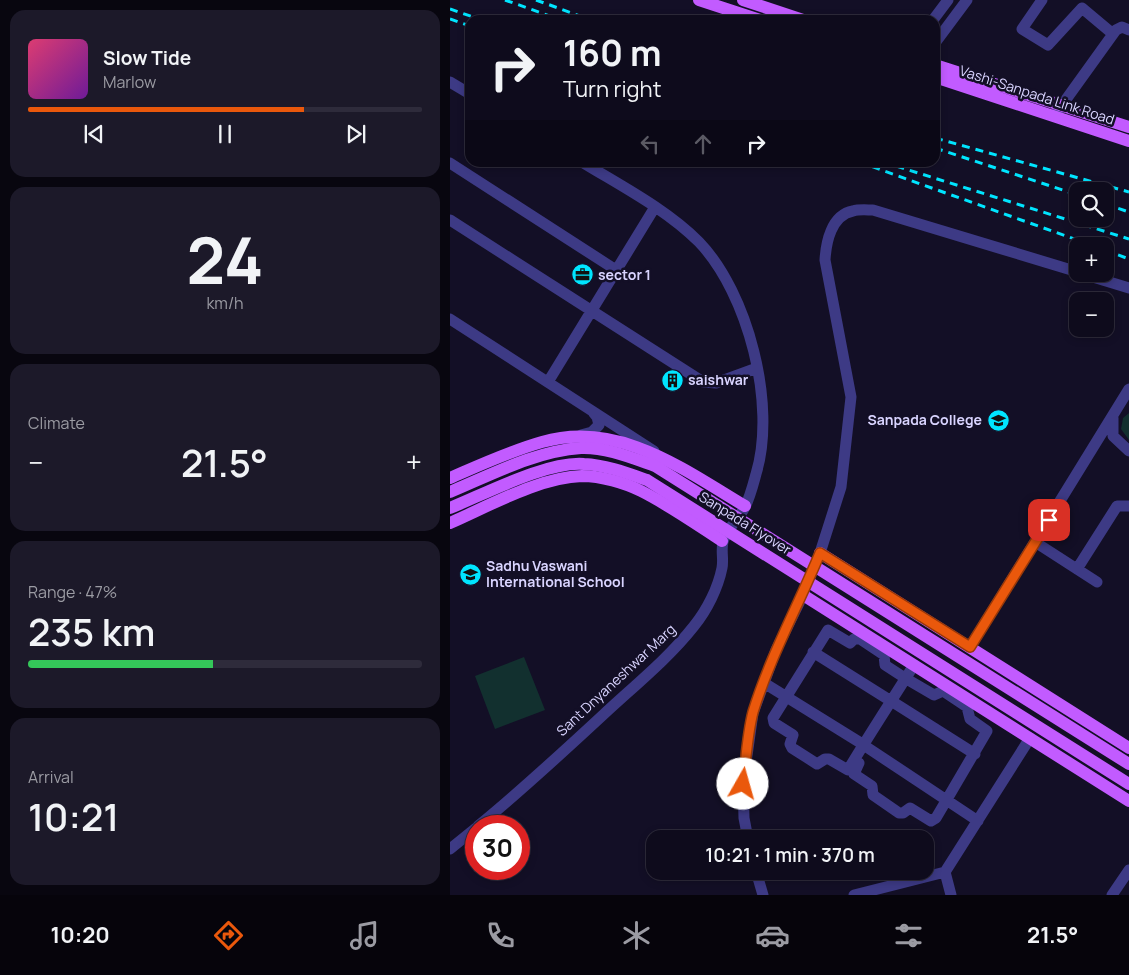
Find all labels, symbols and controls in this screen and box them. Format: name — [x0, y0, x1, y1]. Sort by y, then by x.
text: 160 m — [563, 29, 662, 77]
icon: right — [480, 35, 545, 100]
text: Slow Tide — [103, 45, 191, 71]
street label: Vashi-Sanpada Link Road — [957, 61, 1117, 129]
text: Marlow — [103, 71, 156, 93]
text: Turn right — [563, 74, 661, 104]
icon: previous — [80, 120, 108, 148]
icon: pause — [211, 120, 239, 148]
icon: next — [342, 120, 370, 148]
icon: left — [636, 130, 664, 158]
icon: ahead — [689, 130, 717, 158]
icon: right — [742, 130, 770, 158]
map controls — [1069, 182, 1114, 337]
button: search — [1069, 182, 1114, 227]
text: 24 — [187, 215, 263, 304]
button: + — [1069, 237, 1114, 282]
office icon: sector 1 — [570, 263, 594, 287]
place label: sector 1 — [598, 265, 651, 284]
text: km/h — [206, 292, 244, 314]
button: − — [1069, 292, 1114, 337]
building icon: saishwar — [660, 368, 684, 392]
place label: saishwar — [688, 370, 749, 389]
school or university icon: Sanpada College — [986, 408, 1010, 432]
place label: Sanpada College — [867, 410, 982, 429]
text: Climate — [28, 412, 85, 434]
text: 21.5° — [181, 436, 268, 488]
text: − — [28, 443, 43, 481]
text: + — [406, 443, 422, 481]
street label: Sanpada Flyover — [696, 487, 795, 558]
pin — [1028, 499, 1070, 541]
icon: arrive — [1035, 506, 1063, 534]
place label: Sadhu Vaswani International School — [486, 556, 625, 591]
school or university icon: Sadhu Vaswani International School — [458, 562, 482, 586]
text: Range · 47% — [28, 581, 117, 603]
text: 235 km — [28, 605, 155, 657]
street label: Sant Dnyaneshwar Marg — [552, 619, 679, 740]
position arrow — [716, 757, 768, 809]
text: Arrival — [28, 766, 74, 788]
text: 10:21 — [28, 790, 119, 842]
speed limit sign: 30 — [465, 815, 530, 880]
text: 10:21 · 1 min · 370 m — [705, 842, 875, 868]
icon: directions — [211, 918, 246, 953]
icon: music — [347, 918, 382, 953]
icon: phone — [483, 918, 518, 953]
icon: climate — [619, 918, 654, 953]
icon: car — [755, 918, 790, 953]
icon: filters — [891, 918, 926, 953]
text: 10:20 — [51, 920, 110, 950]
text: 21.5° — [1027, 920, 1078, 950]

